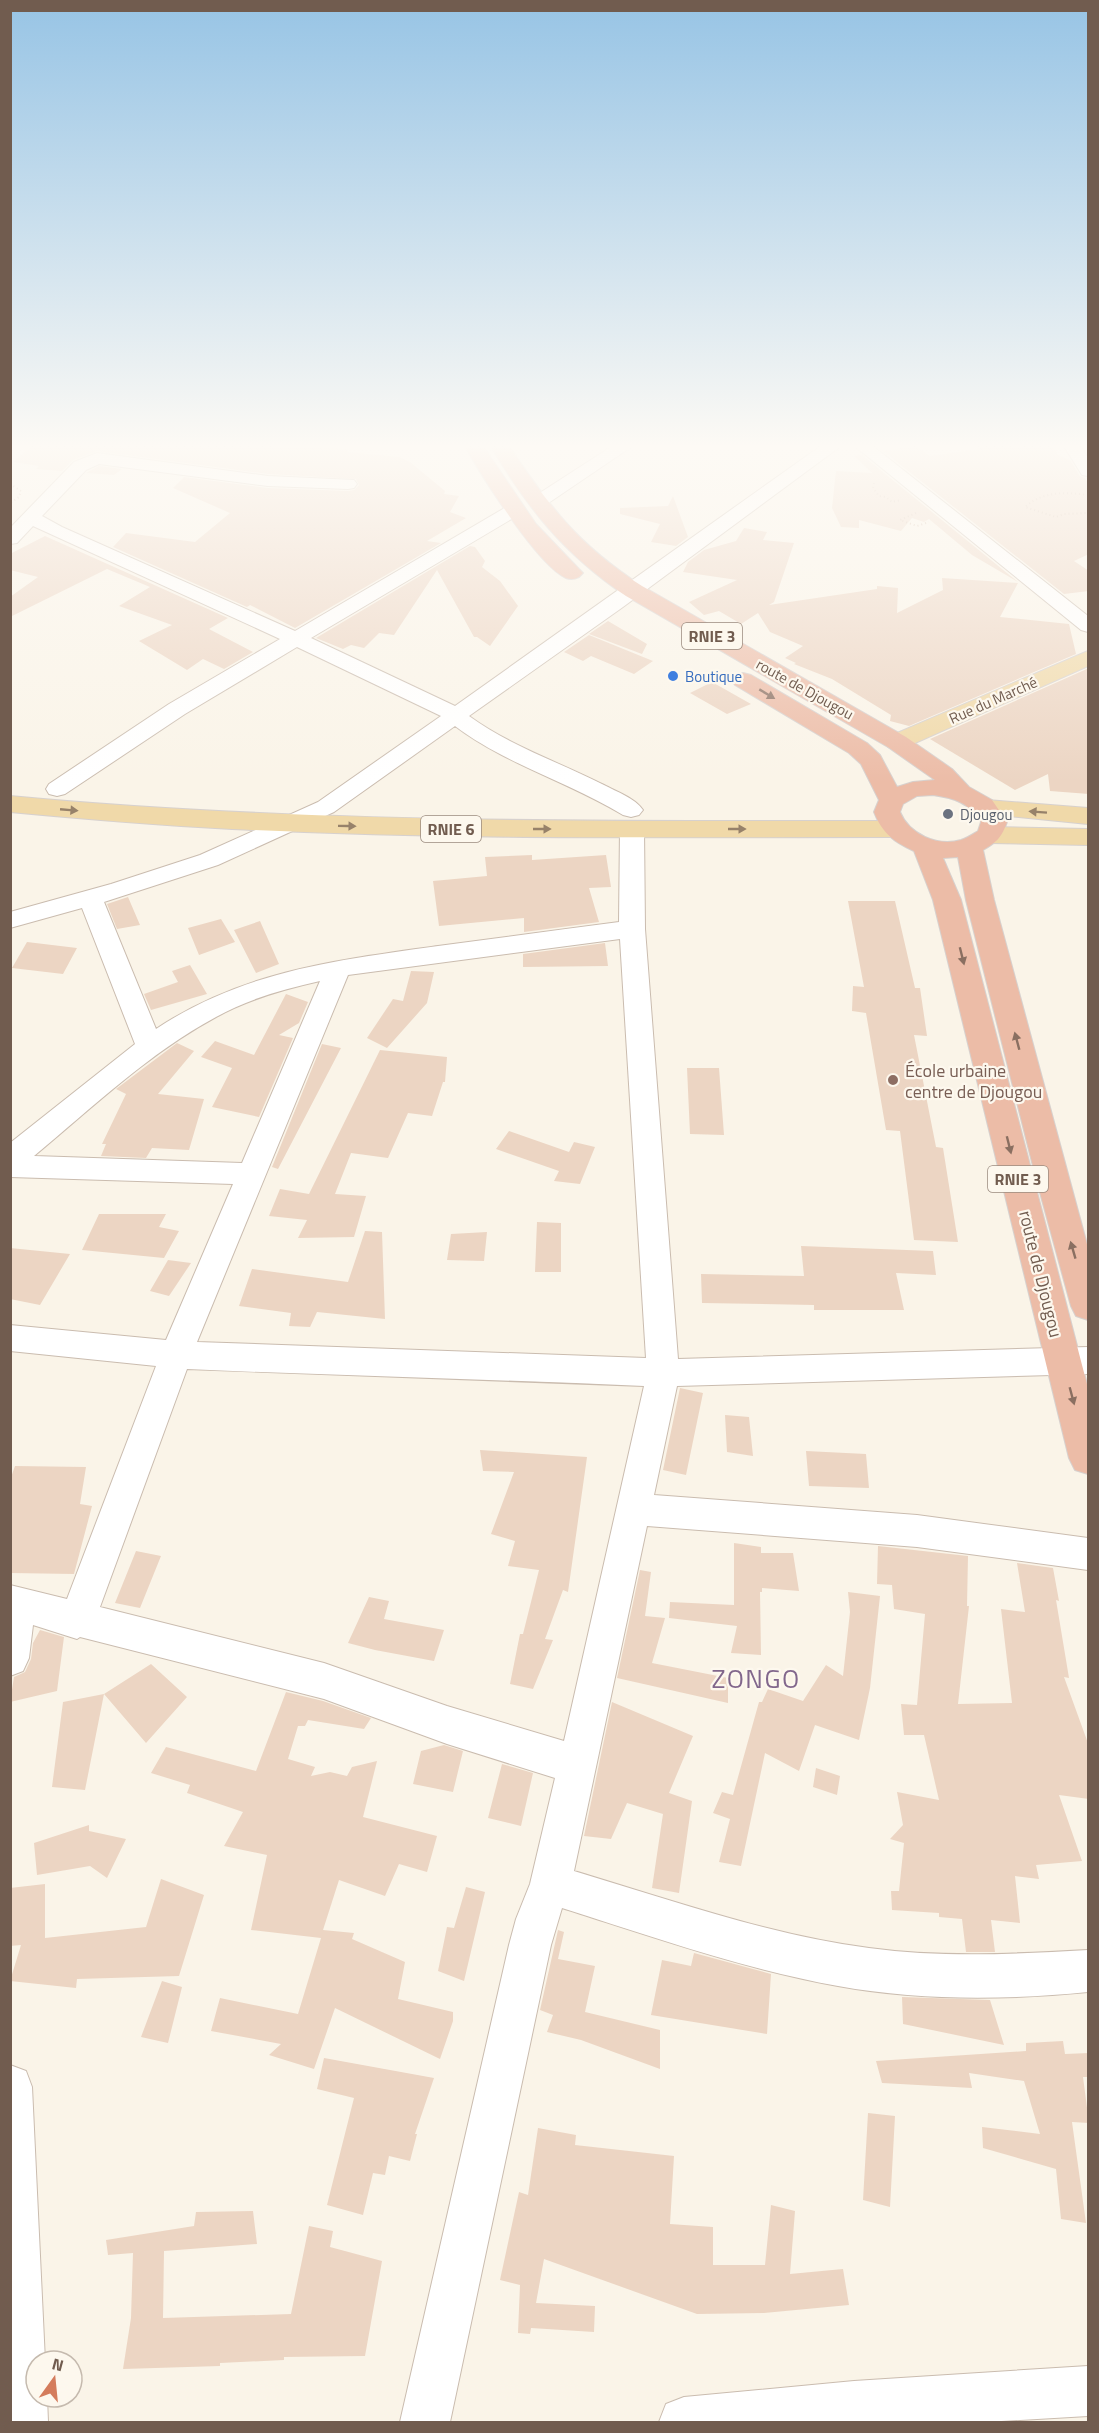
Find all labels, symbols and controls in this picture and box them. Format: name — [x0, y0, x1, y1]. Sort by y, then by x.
road number: RNIE 3 — [682, 623, 742, 649]
street label: route de Djougou — [752, 653, 858, 725]
place label: Boutique — [685, 665, 742, 688]
marker: Boutique — [666, 669, 680, 683]
street label: Rue du Marché — [945, 670, 1041, 730]
one-way arrow — [759, 689, 776, 699]
place label: Djougou — [960, 803, 1012, 826]
one-way arrow — [59, 805, 78, 815]
marker: Djougou — [941, 807, 955, 821]
one-way arrow — [1028, 807, 1047, 817]
road number: RNIE 6 — [421, 816, 481, 842]
one-way arrow — [338, 822, 357, 831]
one-way arrow — [533, 824, 552, 834]
one-way arrow — [728, 825, 747, 834]
one-way arrow — [957, 947, 967, 965]
one-way arrow — [1011, 1032, 1021, 1050]
place label: École urbaine centre de Djougou — [905, 1057, 1042, 1105]
marker: École urbaine centre de Djougou — [886, 1073, 900, 1087]
one-way arrow — [1005, 1136, 1015, 1155]
road number: RNIE 3 — [988, 1166, 1048, 1192]
street label: route de Djougou — [1012, 1208, 1070, 1340]
one-way arrow — [1067, 1241, 1077, 1259]
one-way arrow — [1068, 1387, 1077, 1405]
district label: ZONGO — [711, 1659, 801, 1698]
north arrow — [24, 2349, 84, 2409]
text: N — [49, 2351, 66, 2378]

